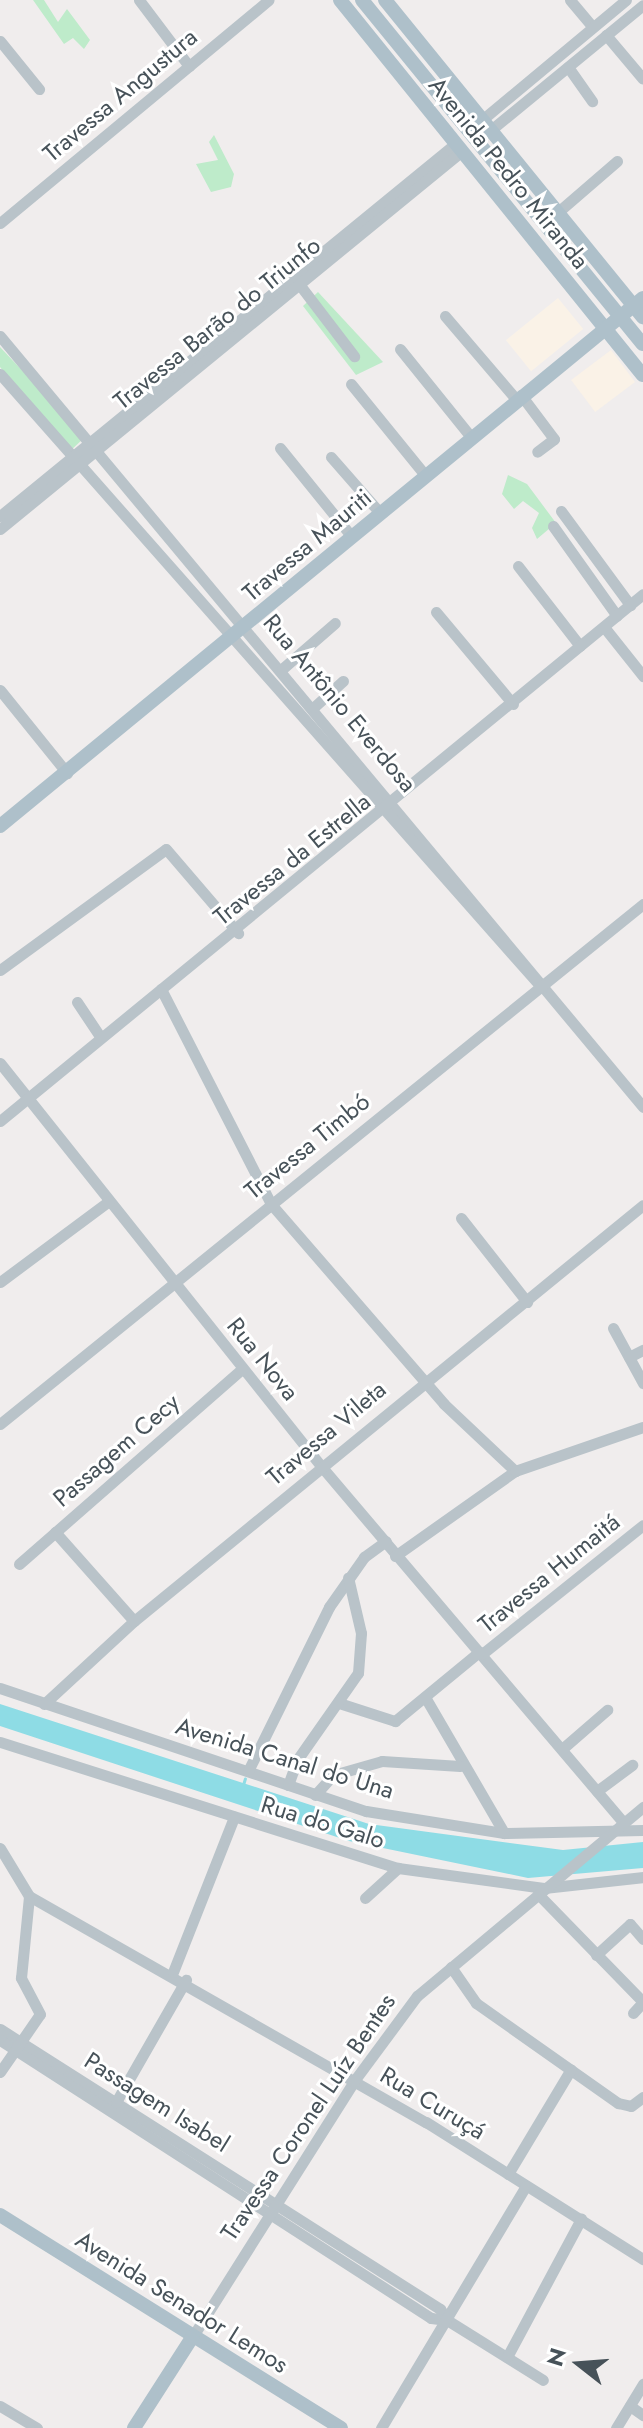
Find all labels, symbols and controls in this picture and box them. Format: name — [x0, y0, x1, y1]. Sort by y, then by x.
street label: Travessa Angustura — [37, 22, 203, 168]
street label: Avenida Pedro Miranda — [423, 71, 595, 275]
street label: Travessa Barão do Triunfo — [108, 231, 326, 415]
street label: Travessa Mauriti — [237, 483, 377, 607]
street label: Rua Antônio Everdosa — [257, 608, 423, 798]
street label: Travessa da Estrella — [208, 787, 376, 931]
street label: Travessa Timbó — [239, 1087, 375, 1205]
street label: Rua Nova — [221, 1312, 305, 1406]
street label: Travessa Vileta — [261, 1375, 391, 1491]
street label: Passagem Cecy — [47, 1387, 185, 1513]
street label: Travessa Humaitá — [473, 1507, 625, 1639]
street label: Avenida Canal do Una — [173, 1711, 397, 1805]
street label: Rua do Galo — [258, 1790, 388, 1854]
street label: Travessa Coronel Luíz Bentes — [215, 1988, 401, 2246]
street label: Passagem Isabel — [79, 2046, 235, 2158]
street label: Rua Curuçá — [375, 2060, 491, 2146]
street label: Avenida Senador Lemos — [70, 2225, 294, 2379]
north arrow — [539, 2324, 619, 2404]
text: N — [538, 2344, 574, 2370]

